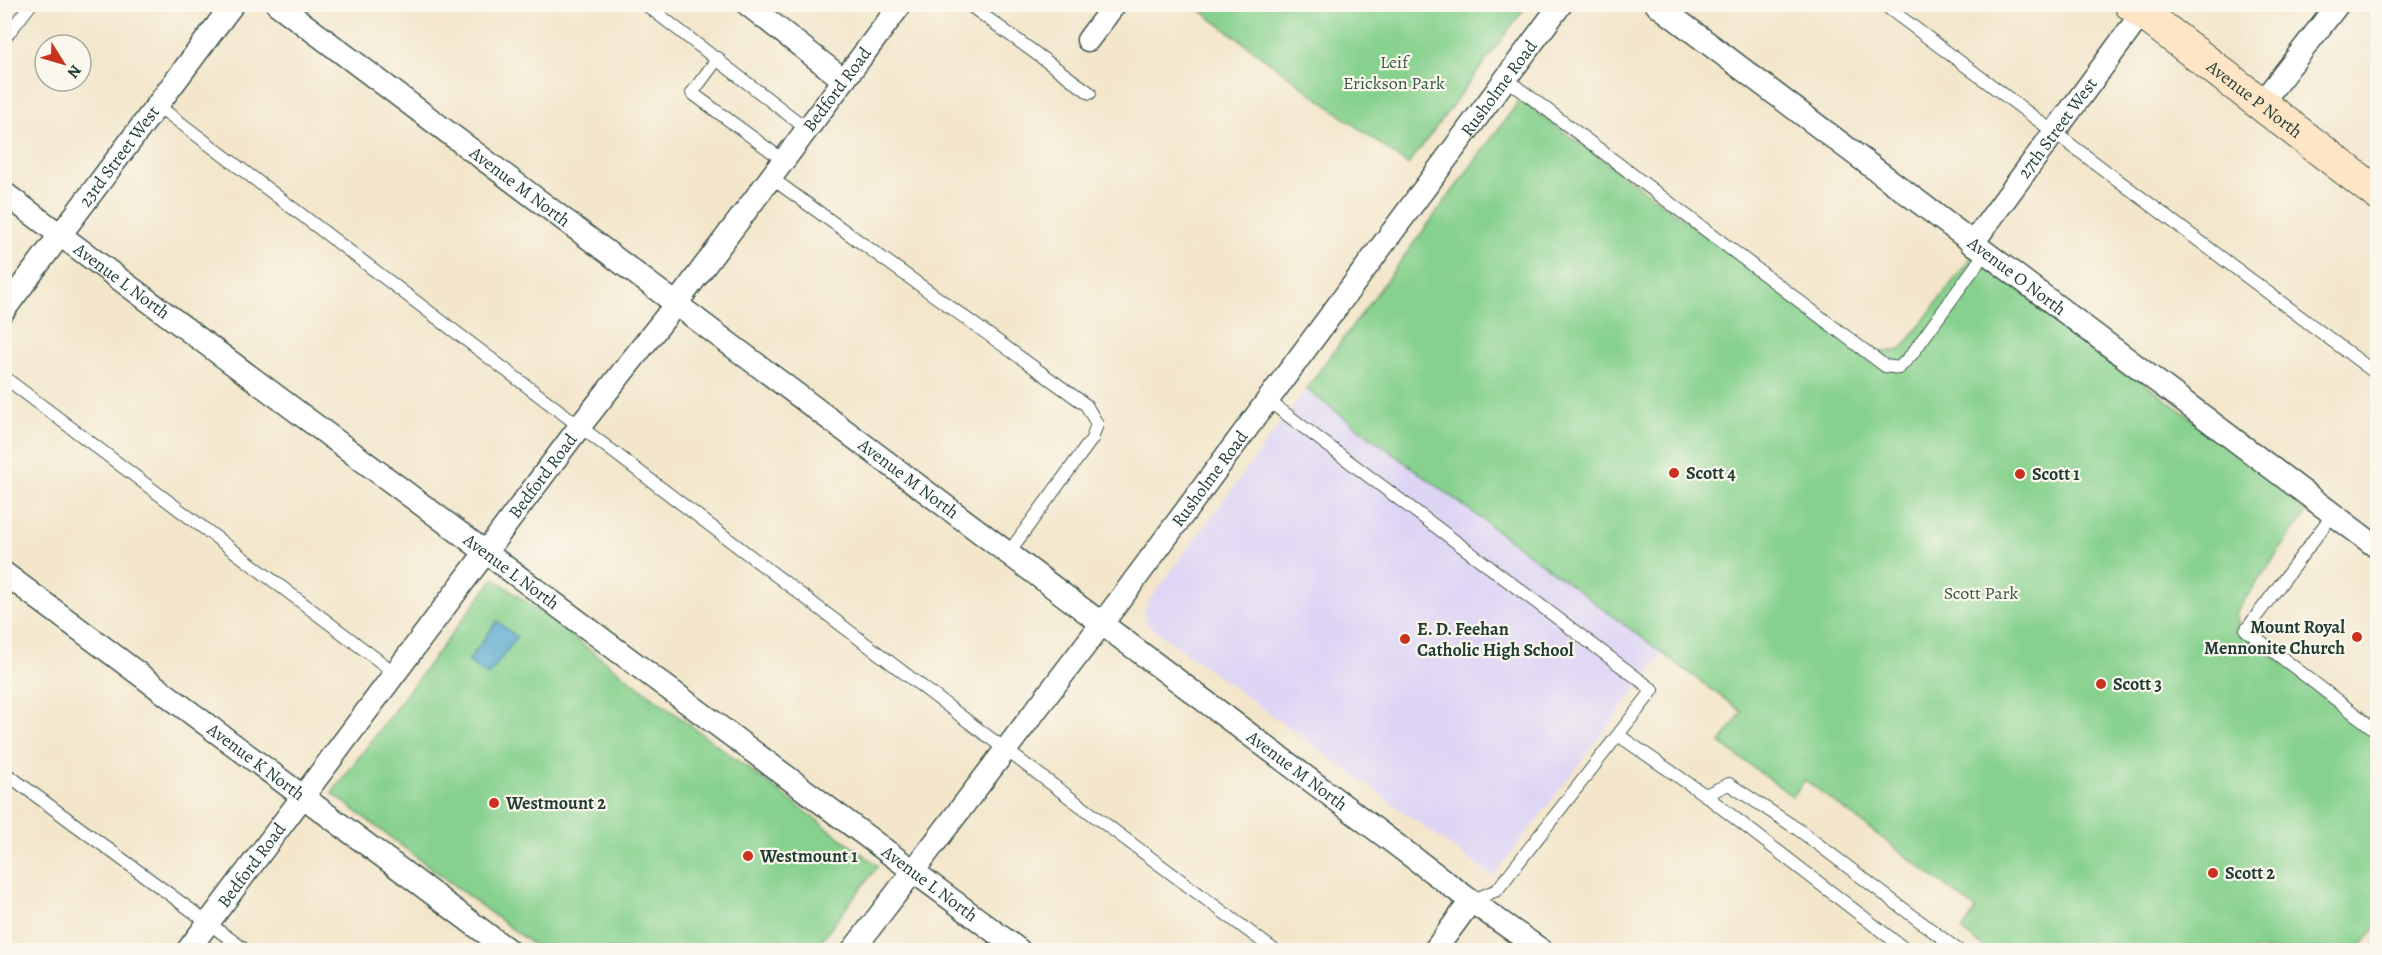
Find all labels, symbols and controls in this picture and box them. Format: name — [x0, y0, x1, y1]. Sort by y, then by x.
north arrow — [33, 33, 93, 93]
street label: Rusholme Road — [1455, 35, 1543, 141]
street label: Bedford Road — [797, 42, 877, 137]
park label: Leif Erickson Park — [1343, 50, 1445, 95]
street label: Avenue P North — [2201, 54, 2308, 144]
text: N — [62, 60, 86, 83]
street label: 27th Street West — [2012, 73, 2103, 183]
street label: 23rd Street West — [73, 101, 165, 212]
street label: Avenue M North — [464, 140, 576, 232]
street label: Avenue O North — [1962, 231, 2071, 321]
street label: Avenue L North — [68, 237, 175, 325]
street label: Rusholme Road — [1166, 425, 1253, 532]
street label: Bedford Road — [503, 428, 582, 523]
street label: Avenue M North — [853, 432, 964, 524]
place label: Scott 4 — [1686, 461, 1736, 485]
place label: Scott 1 — [2032, 462, 2080, 486]
marker: Scott 4 — [1667, 466, 1681, 480]
marker: Scott 1 — [2013, 467, 2027, 481]
street label: Avenue L North — [458, 527, 565, 615]
park label: Scott Park — [1944, 581, 2018, 605]
place label: Mount Royal Mennonite Church — [2204, 615, 2345, 660]
place label: E. D. Feehan Catholic High School — [1417, 617, 1574, 662]
marker: Mount Royal Mennonite Church — [2350, 630, 2364, 644]
marker: E. D. Feehan Catholic High School — [1398, 632, 1412, 646]
place label: Scott 3 — [2113, 672, 2162, 696]
marker: Scott 3 — [2094, 677, 2108, 691]
street label: Avenue K North — [202, 717, 310, 806]
street label: Avenue M North — [1241, 724, 1353, 816]
place label: Westmount 2 — [505, 791, 606, 815]
marker: Westmount 2 — [487, 796, 501, 810]
street label: Bedford Road — [212, 817, 291, 913]
street label: Avenue L North — [876, 839, 983, 927]
place label: Westmount 1 — [759, 844, 858, 868]
marker: Westmount 1 — [741, 849, 755, 863]
place label: Scott 2 — [2225, 861, 2275, 885]
marker: Scott 2 — [2206, 866, 2220, 880]

